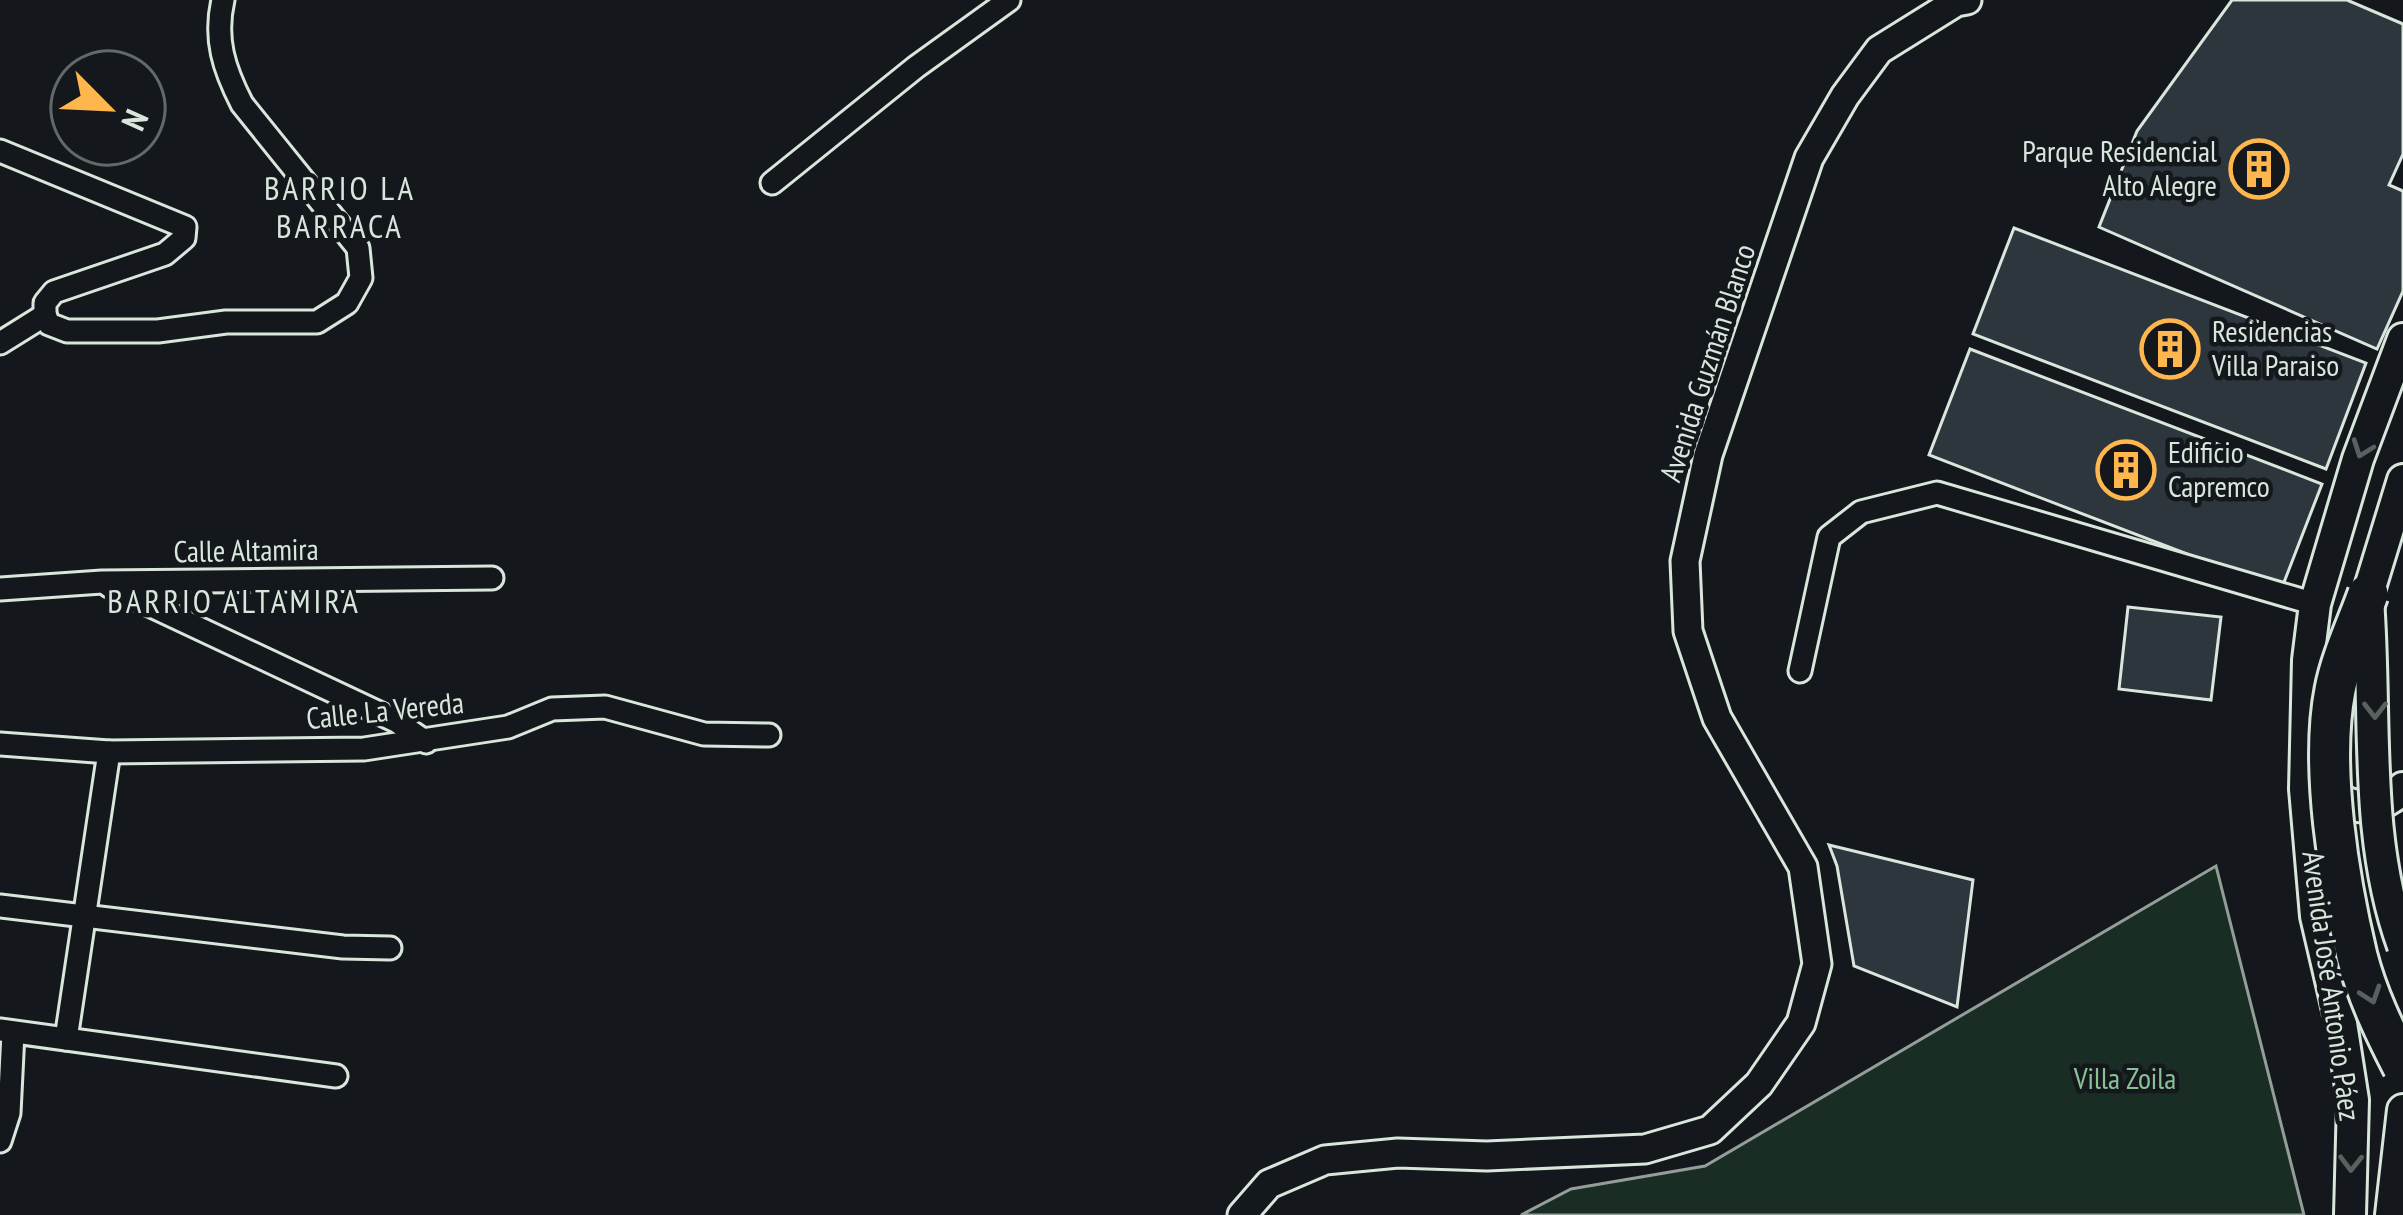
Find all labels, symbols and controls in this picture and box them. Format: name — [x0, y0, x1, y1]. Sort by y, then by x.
north arrow — [48, 48, 168, 168]
text: N — [113, 104, 159, 137]
place label: Parque Residencial Alto Alegre — [2022, 131, 2217, 204]
building icon: Parque Residencial Alto Alegre — [2228, 138, 2290, 200]
district label: BARRIO LA BARRACA — [264, 166, 416, 247]
street label: Avenida Guzmán Blanco — [1650, 239, 1763, 486]
place label: Residencias Villa Paraiso — [2211, 311, 2339, 384]
building icon: Residencias Villa Paraiso — [2139, 318, 2201, 380]
place label: Edificio Capremco — [2168, 432, 2270, 505]
one-way arrow — [2352, 437, 2376, 458]
building icon: Edificio Capremco — [2095, 439, 2157, 501]
street label: Calle Altamira — [173, 529, 319, 570]
district label: BARRIO ALTAMIRA — [107, 579, 361, 622]
street label: Calle La Vereda — [304, 682, 466, 737]
one-way arrow — [2362, 702, 2388, 720]
street label: Avenida José Antonio Páez — [2294, 848, 2371, 1123]
one-way arrow — [2357, 983, 2381, 1004]
park label: Villa Zoila — [2073, 1058, 2176, 1097]
one-way arrow — [2339, 1154, 2365, 1173]

